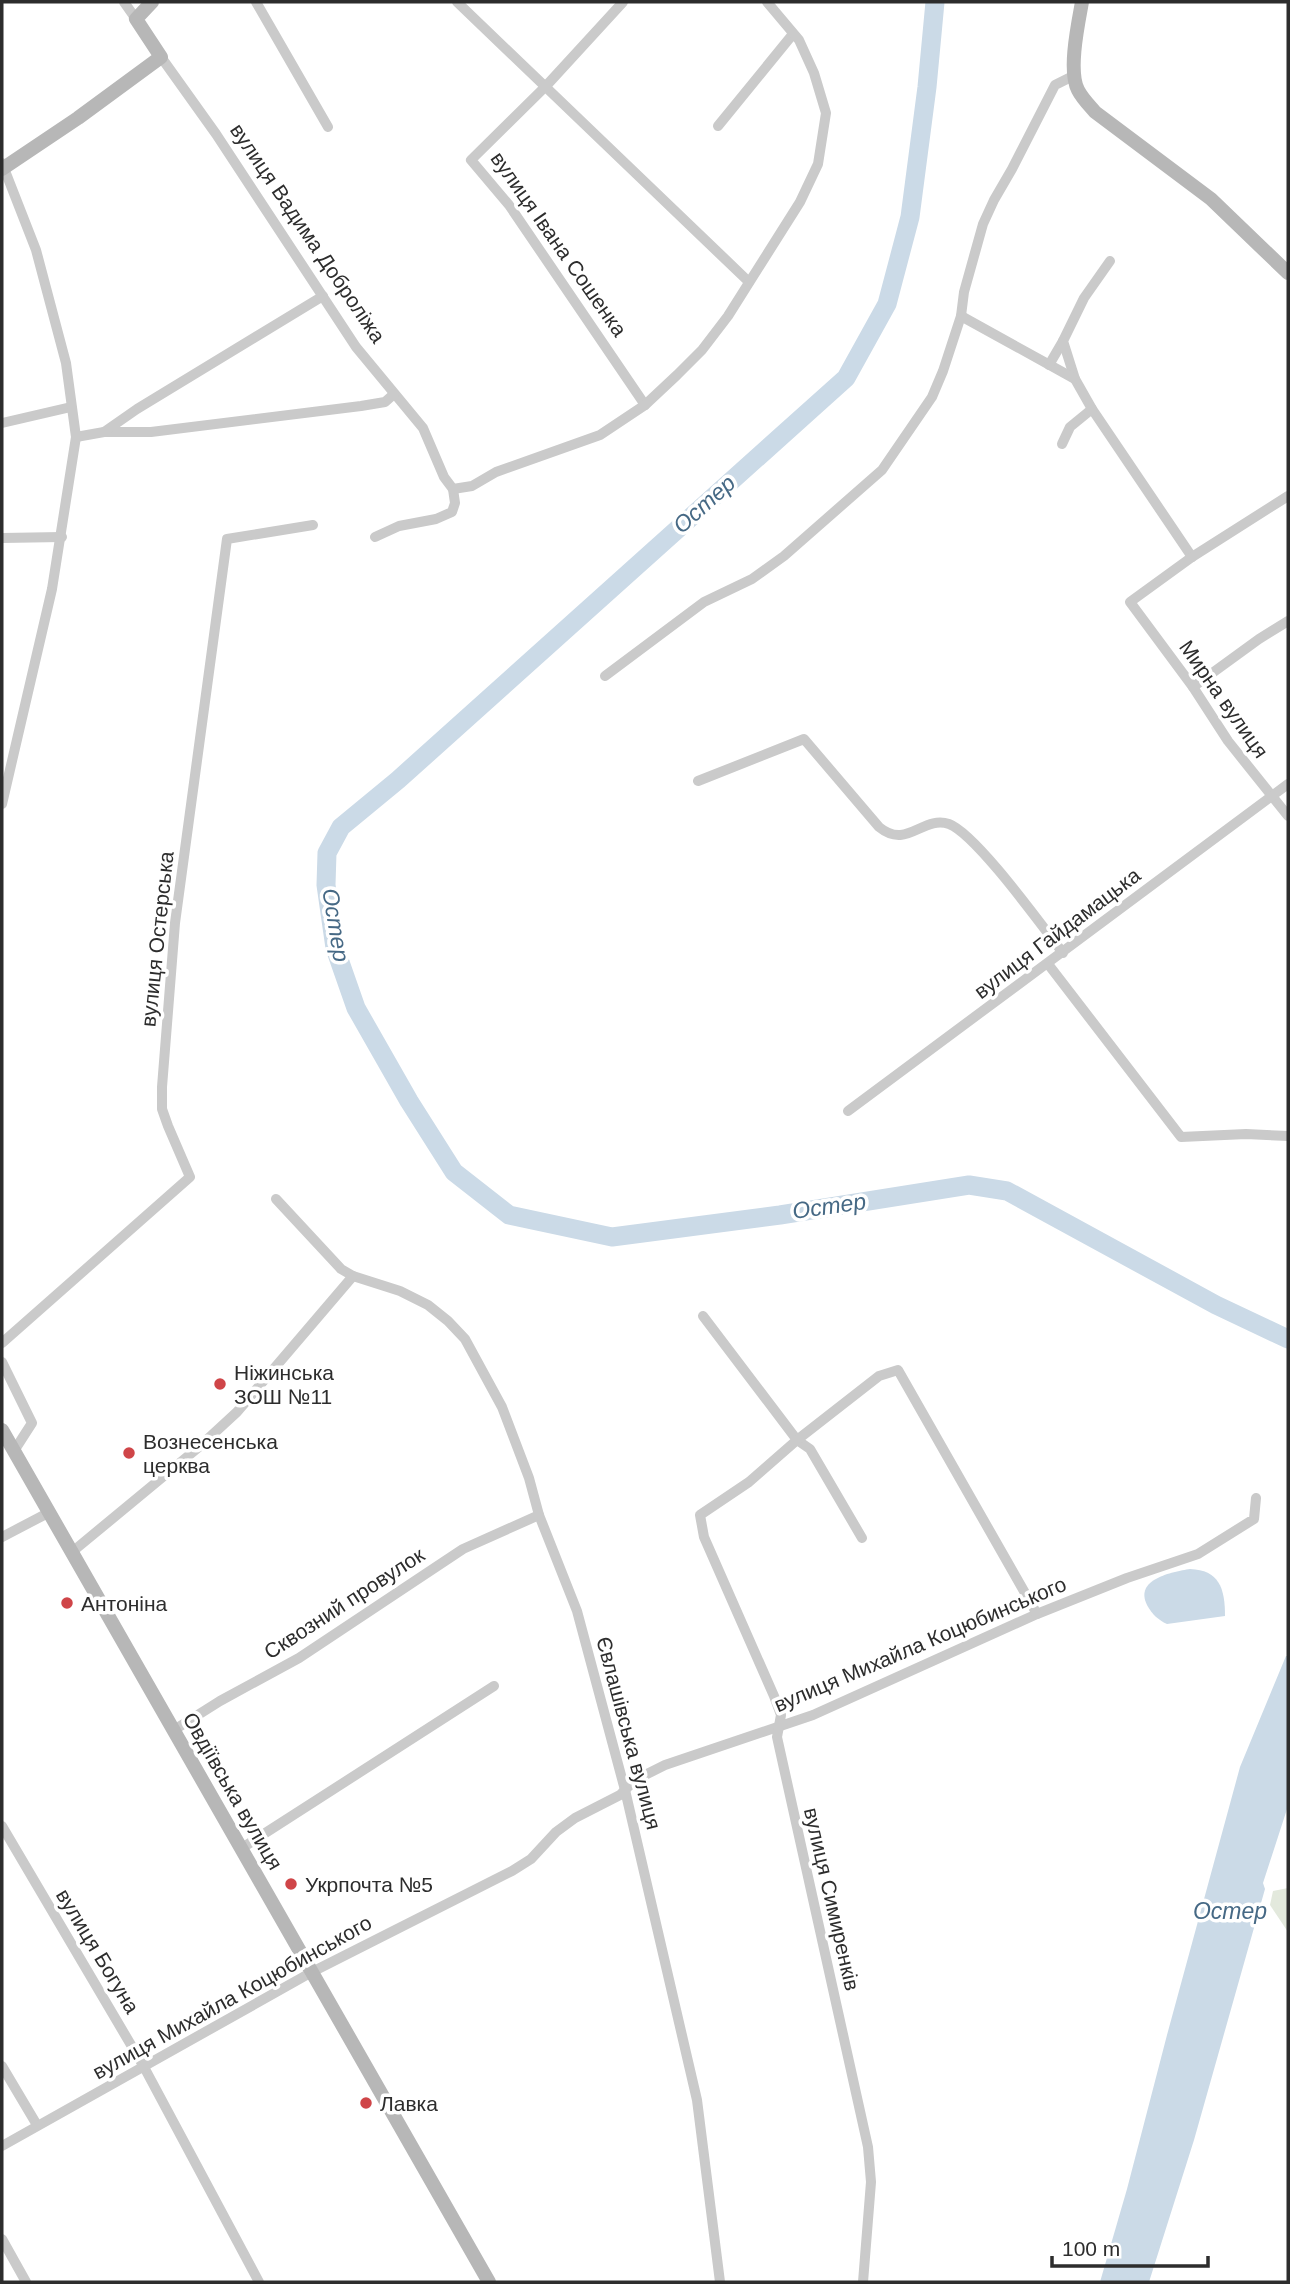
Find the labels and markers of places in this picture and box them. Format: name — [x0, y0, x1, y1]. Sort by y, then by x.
place label: Ніжинська ЗОШ №11 — [234, 1361, 334, 1408]
marker: Ніжинська ЗОШ №11 — [212, 1376, 228, 1392]
place label: Вознесенська церква — [143, 1430, 278, 1477]
marker: Вознесенська церква — [121, 1445, 137, 1461]
place label: Антоніна — [81, 1592, 168, 1615]
marker: Антоніна — [59, 1595, 75, 1611]
place label: Укрпочта №5 — [305, 1873, 433, 1896]
marker: Укрпочта №5 — [283, 1876, 299, 1892]
place label: Лавка — [380, 2092, 438, 2115]
marker: Лавка — [358, 2095, 374, 2111]

